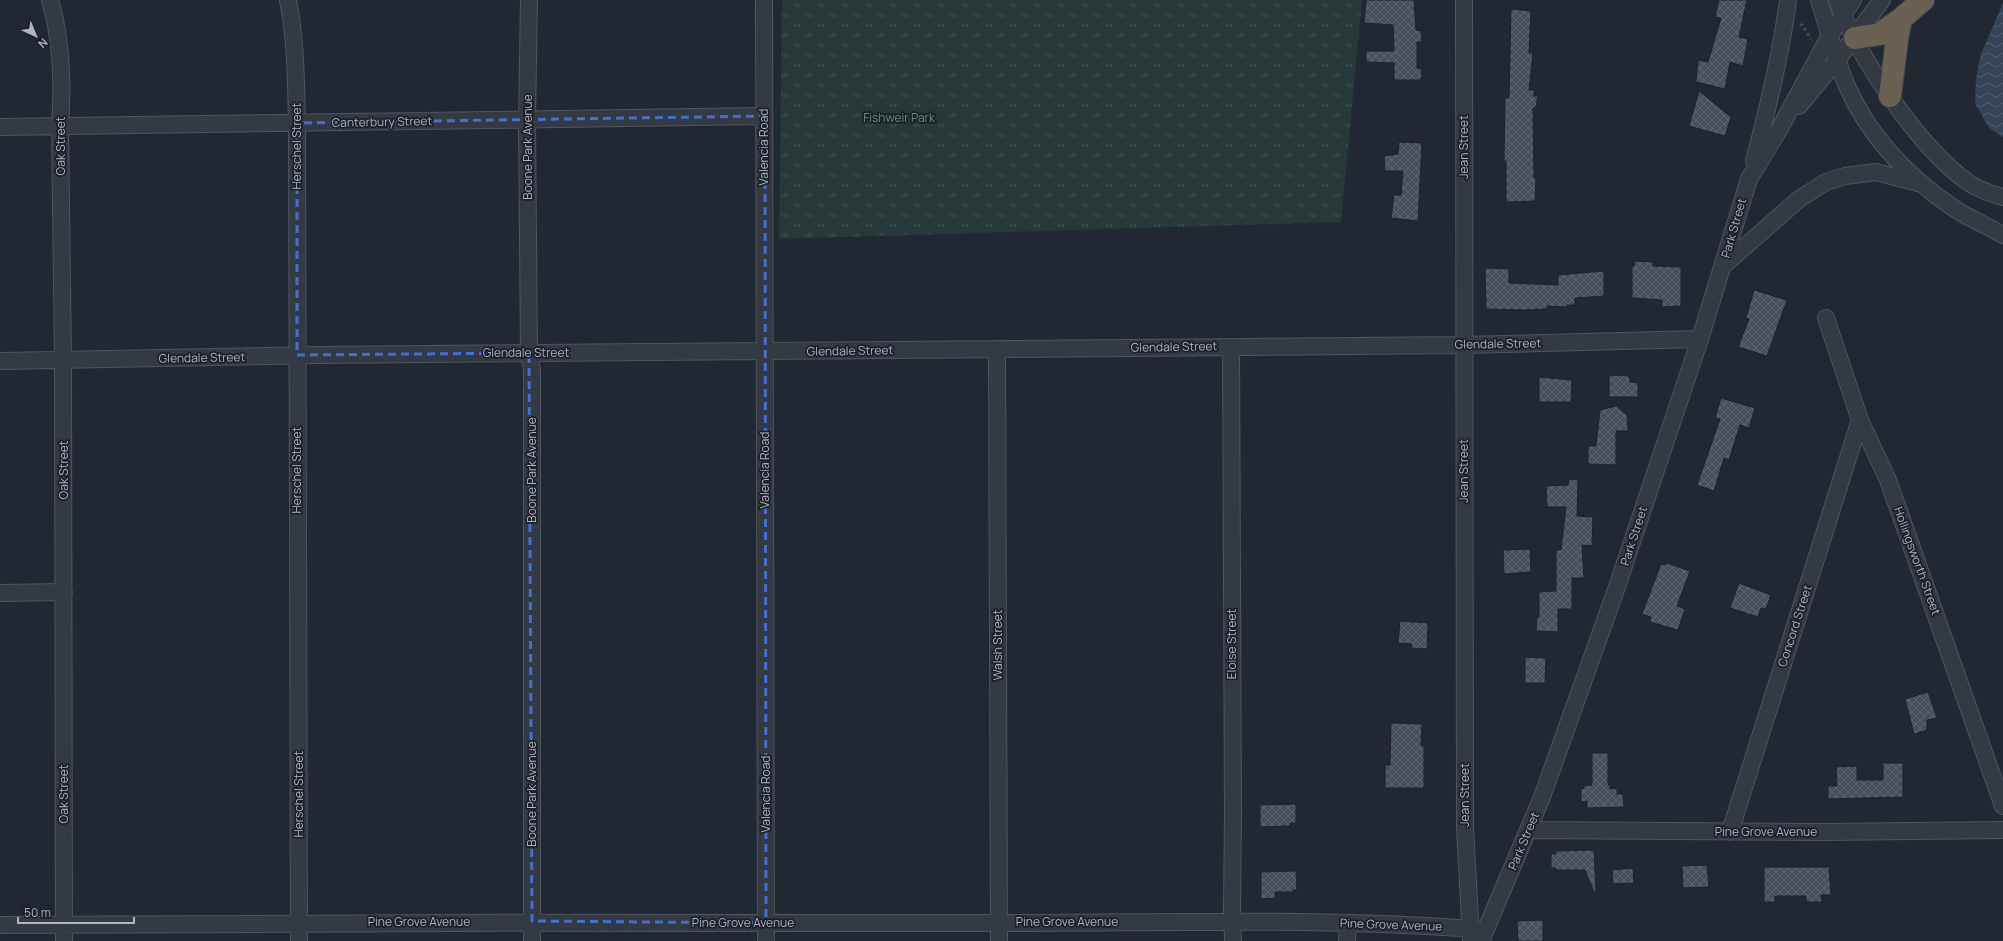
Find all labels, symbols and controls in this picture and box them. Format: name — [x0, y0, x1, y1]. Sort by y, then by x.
north arrow — [16, 16, 56, 56]
text: N — [35, 35, 51, 52]
street label: Boone Park Avenue — [519, 94, 536, 200]
street label: Herschel Street — [288, 102, 305, 189]
street label: Valencia Road — [755, 109, 772, 185]
park label: Fishweir Park — [863, 109, 936, 126]
street label: Canterbury Street — [331, 112, 433, 131]
street label: Jean Street — [1455, 115, 1472, 179]
street label: Oak Street — [52, 116, 69, 175]
street label: Park Street — [1717, 196, 1750, 260]
street label: Glendale Street — [1455, 334, 1542, 353]
street label: Glendale Street — [1131, 337, 1218, 356]
street label: Glendale Street — [807, 341, 894, 360]
street label: Glendale Street — [483, 344, 569, 361]
street label: Glendale Street — [159, 348, 246, 367]
street label: Boone Park Avenue — [523, 417, 540, 523]
street label: Herschel Street — [288, 426, 305, 513]
street label: Valencia Road — [756, 432, 773, 508]
street label: Jean Street — [1455, 439, 1472, 503]
street label: Oak Street — [55, 440, 72, 499]
street label: Park Street — [1616, 504, 1651, 568]
street label: Hollingsworth Street — [1890, 504, 1945, 617]
street label: Concord Street — [1773, 582, 1816, 669]
street label: Walsh Street — [989, 609, 1006, 681]
street label: Eloise Street — [1223, 609, 1240, 679]
street label: Boone Park Avenue — [523, 741, 540, 847]
street label: Herschel Street — [290, 750, 307, 837]
street label: Valencia Road — [757, 756, 774, 832]
street label: Jean Street — [1456, 763, 1473, 827]
street label: Oak Street — [55, 764, 72, 823]
street label: Park Street — [1504, 809, 1543, 872]
street label: Pine Grove Avenue — [1715, 823, 1817, 840]
scale bar — [18, 899, 134, 925]
text: 50 m — [24, 904, 51, 921]
street label: Pine Grove Avenue — [368, 913, 470, 930]
street label: Pine Grove Avenue — [1016, 913, 1118, 930]
street label: Pine Grove Avenue — [692, 914, 794, 931]
street label: Pine Grove Avenue — [1340, 914, 1443, 935]

